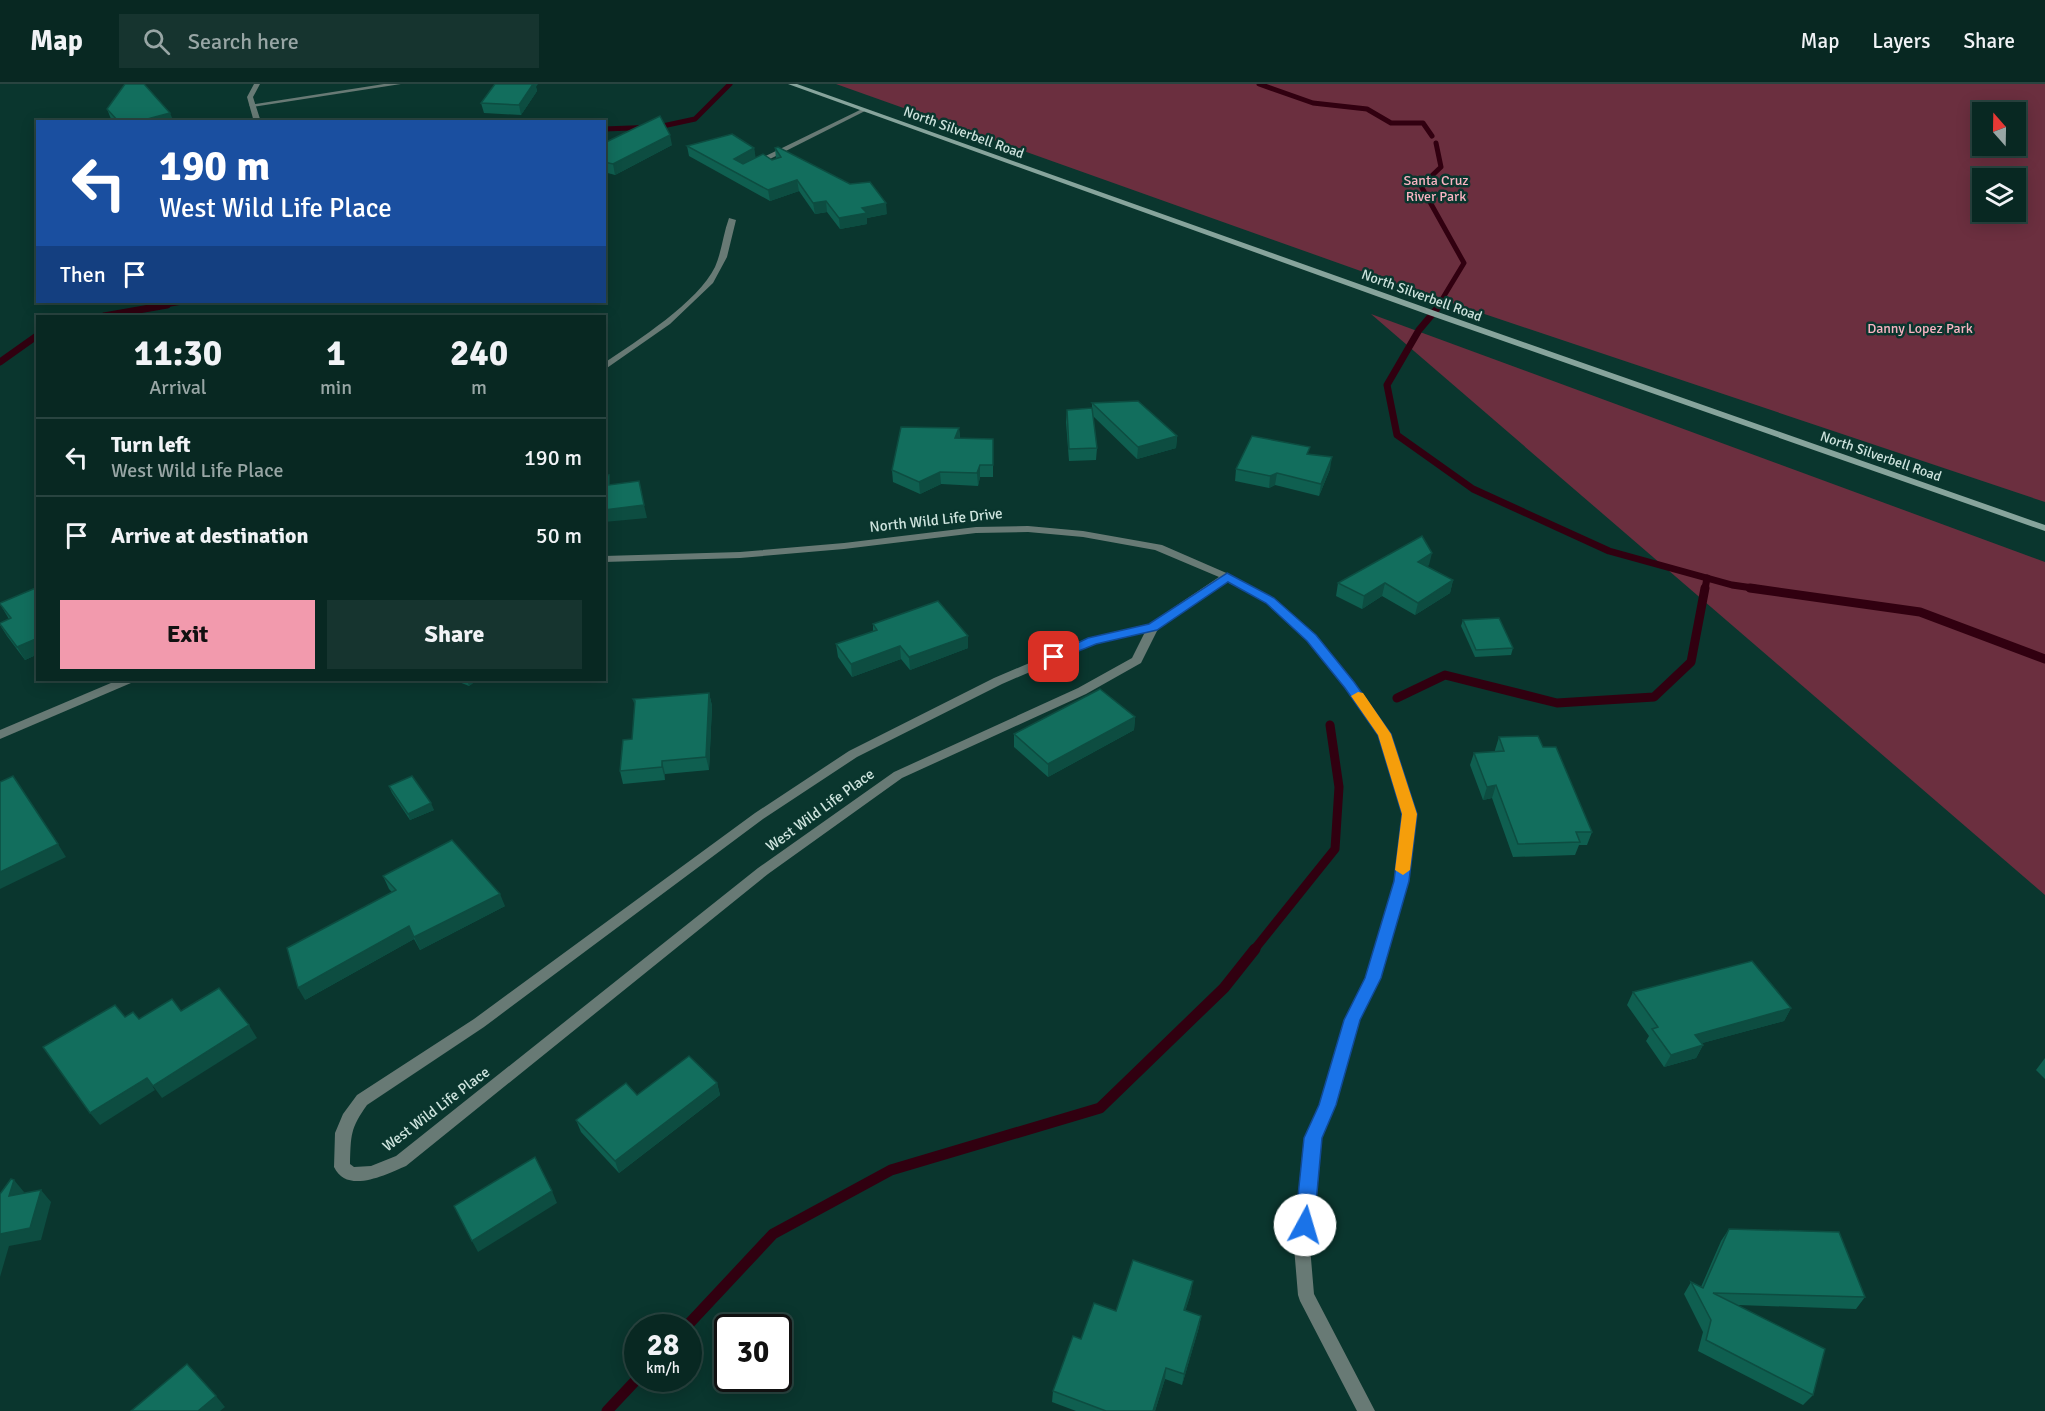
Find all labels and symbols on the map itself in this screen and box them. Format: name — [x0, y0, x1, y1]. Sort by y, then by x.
north arrow — [1972, 102, 2026, 156]
street label: North Silverbell Road — [901, 103, 1027, 162]
park label: Santa Cruz River Park — [1403, 172, 1469, 205]
street label: North Silverbell Road — [1359, 266, 1485, 325]
park label: Danny Lopez Park — [1867, 320, 1973, 337]
street label: North Silverbell Road — [1818, 428, 1944, 485]
street label: North Wild Life Drive — [869, 504, 1003, 536]
pin — [1028, 631, 1079, 682]
street label: West Wild Life Place — [762, 765, 878, 855]
street label: West Wild Life Place — [379, 1063, 493, 1155]
position arrow — [1273, 1193, 1337, 1257]
speed limit sign: 30 — [714, 1314, 792, 1392]

